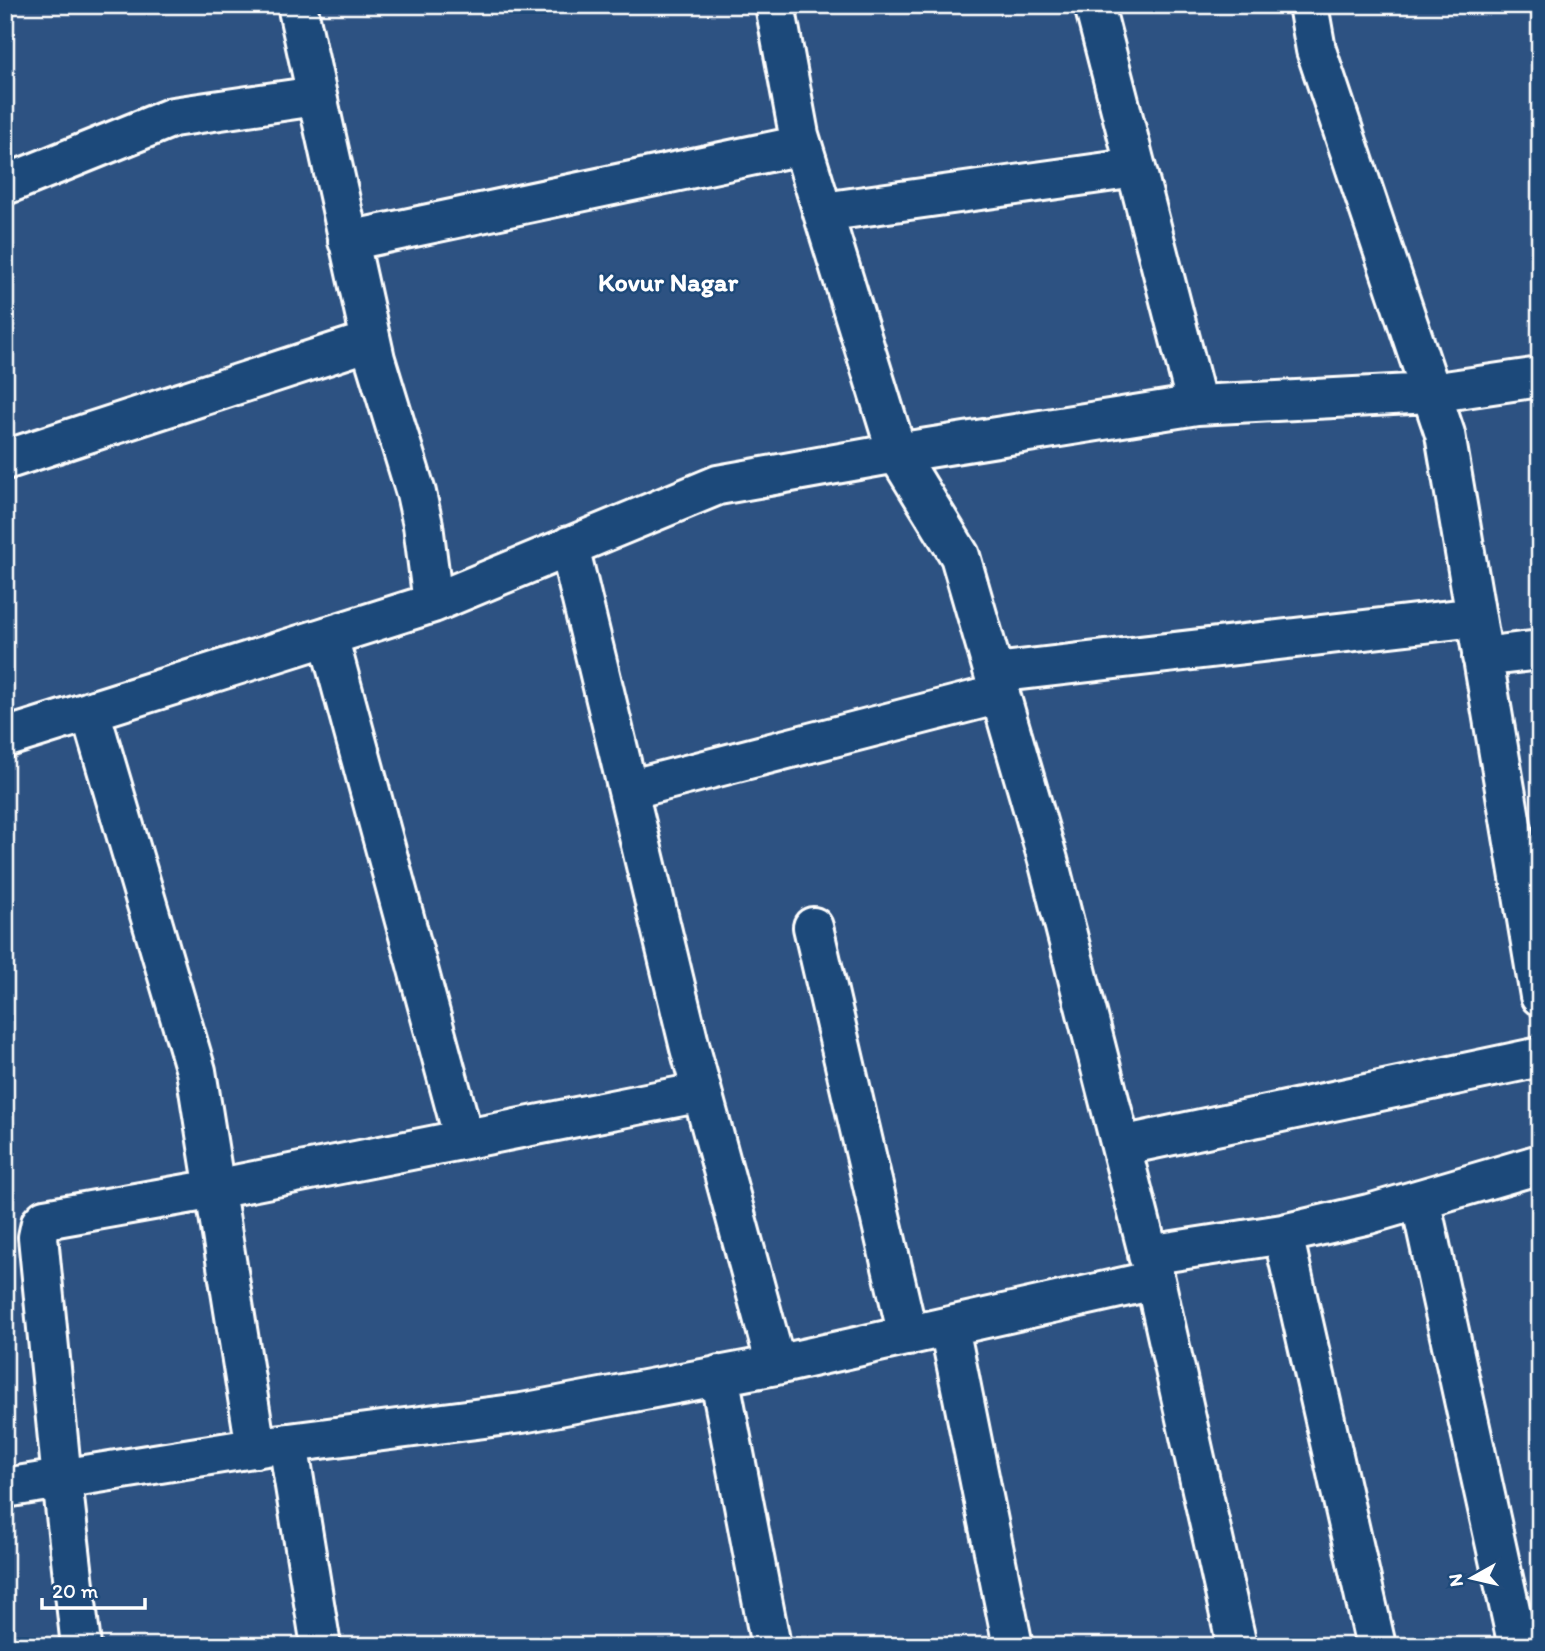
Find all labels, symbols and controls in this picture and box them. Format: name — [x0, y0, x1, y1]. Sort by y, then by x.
district label: Kovur Nagar — [598, 266, 739, 298]
north arrow — [1436, 1542, 1506, 1612]
scale bar — [42, 1567, 145, 1611]
text: N — [1443, 1572, 1468, 1588]
text: 20 m — [52, 1578, 99, 1603]

